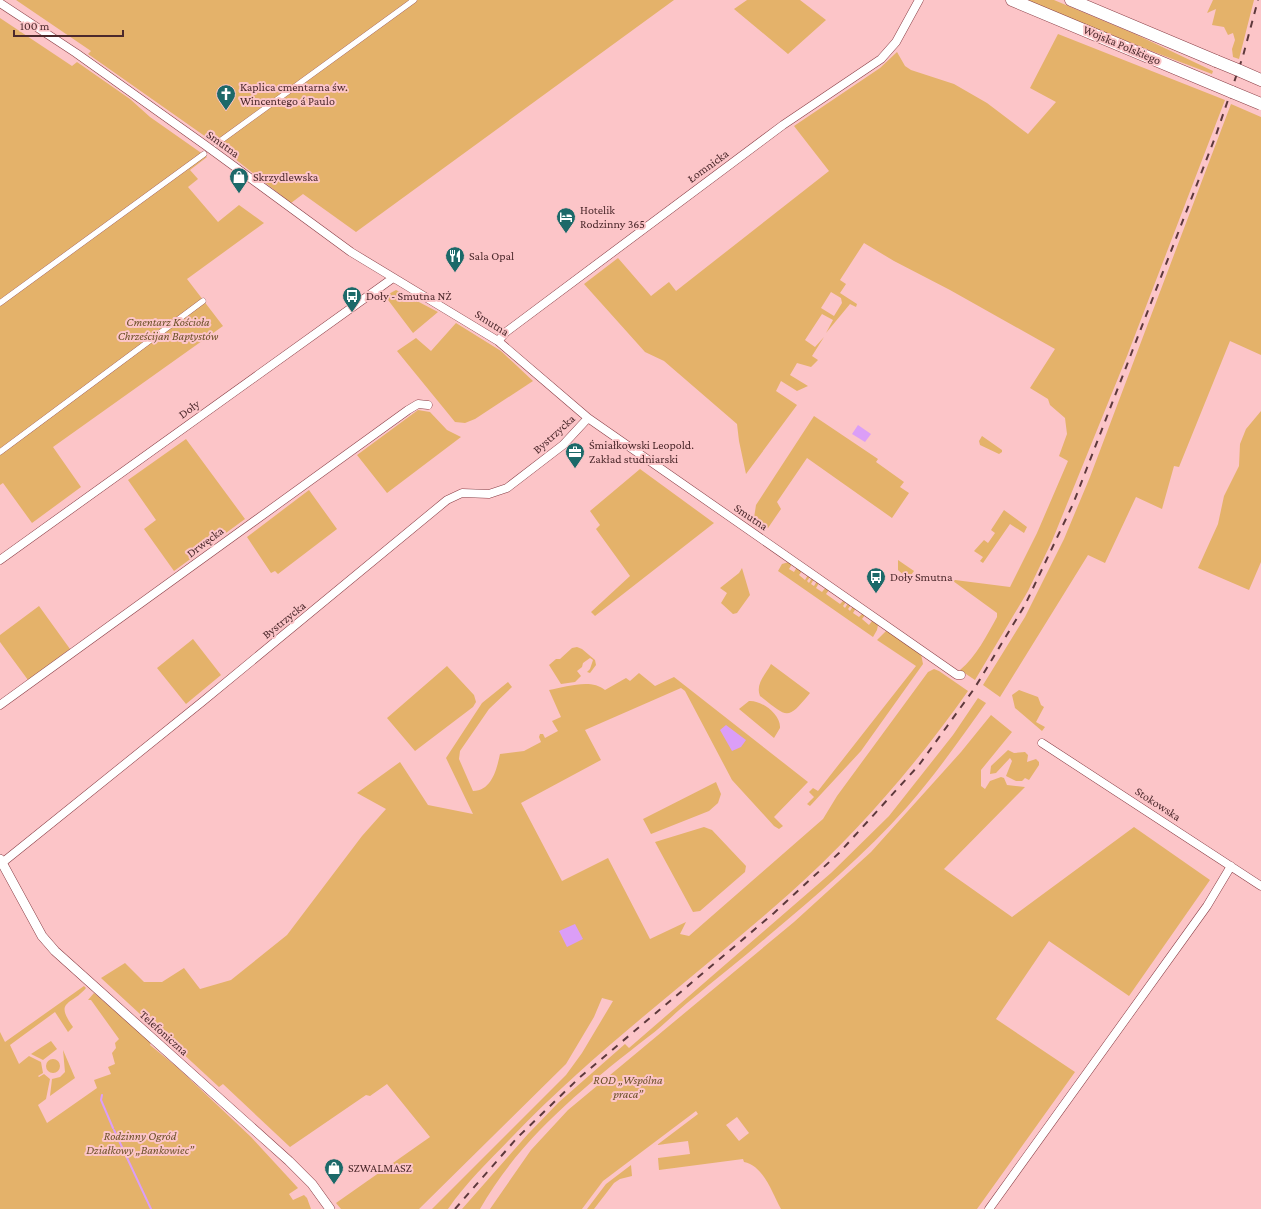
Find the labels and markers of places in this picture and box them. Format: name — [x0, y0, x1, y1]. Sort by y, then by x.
place label: Kaplica cmentarna św. Wincentego á Paulo — [240, 80, 348, 108]
church icon: Kaplica cmentarna św. Wincentego á Paulo — [215, 83, 237, 111]
shop icon: Skrzydlewska — [228, 166, 250, 194]
place label: Skrzydlewska — [253, 170, 319, 184]
place label: Hotelik Rodzinny 365 — [580, 203, 645, 231]
hotel icon: Hotelik Rodzinny 365 — [555, 206, 577, 234]
restaurant icon: Sala Opal — [444, 245, 466, 273]
place label: Sala Opal — [469, 249, 514, 263]
bus stop icon: Doły - Smutna NŻ — [341, 285, 363, 313]
place label: Doły - Smutna NŻ — [366, 289, 452, 303]
place label: Śmiałkowski Leopold. Zakład studniarski — [589, 438, 694, 466]
office icon: Śmiałkowski Leopold. Zakład studniarski — [564, 441, 586, 469]
bus stop icon: Doły Smutna — [865, 566, 887, 594]
place label: Doły Smutna — [890, 570, 953, 584]
shop icon: SZWALMASZ — [323, 1157, 345, 1185]
place label: SZWALMASZ — [348, 1161, 412, 1175]

